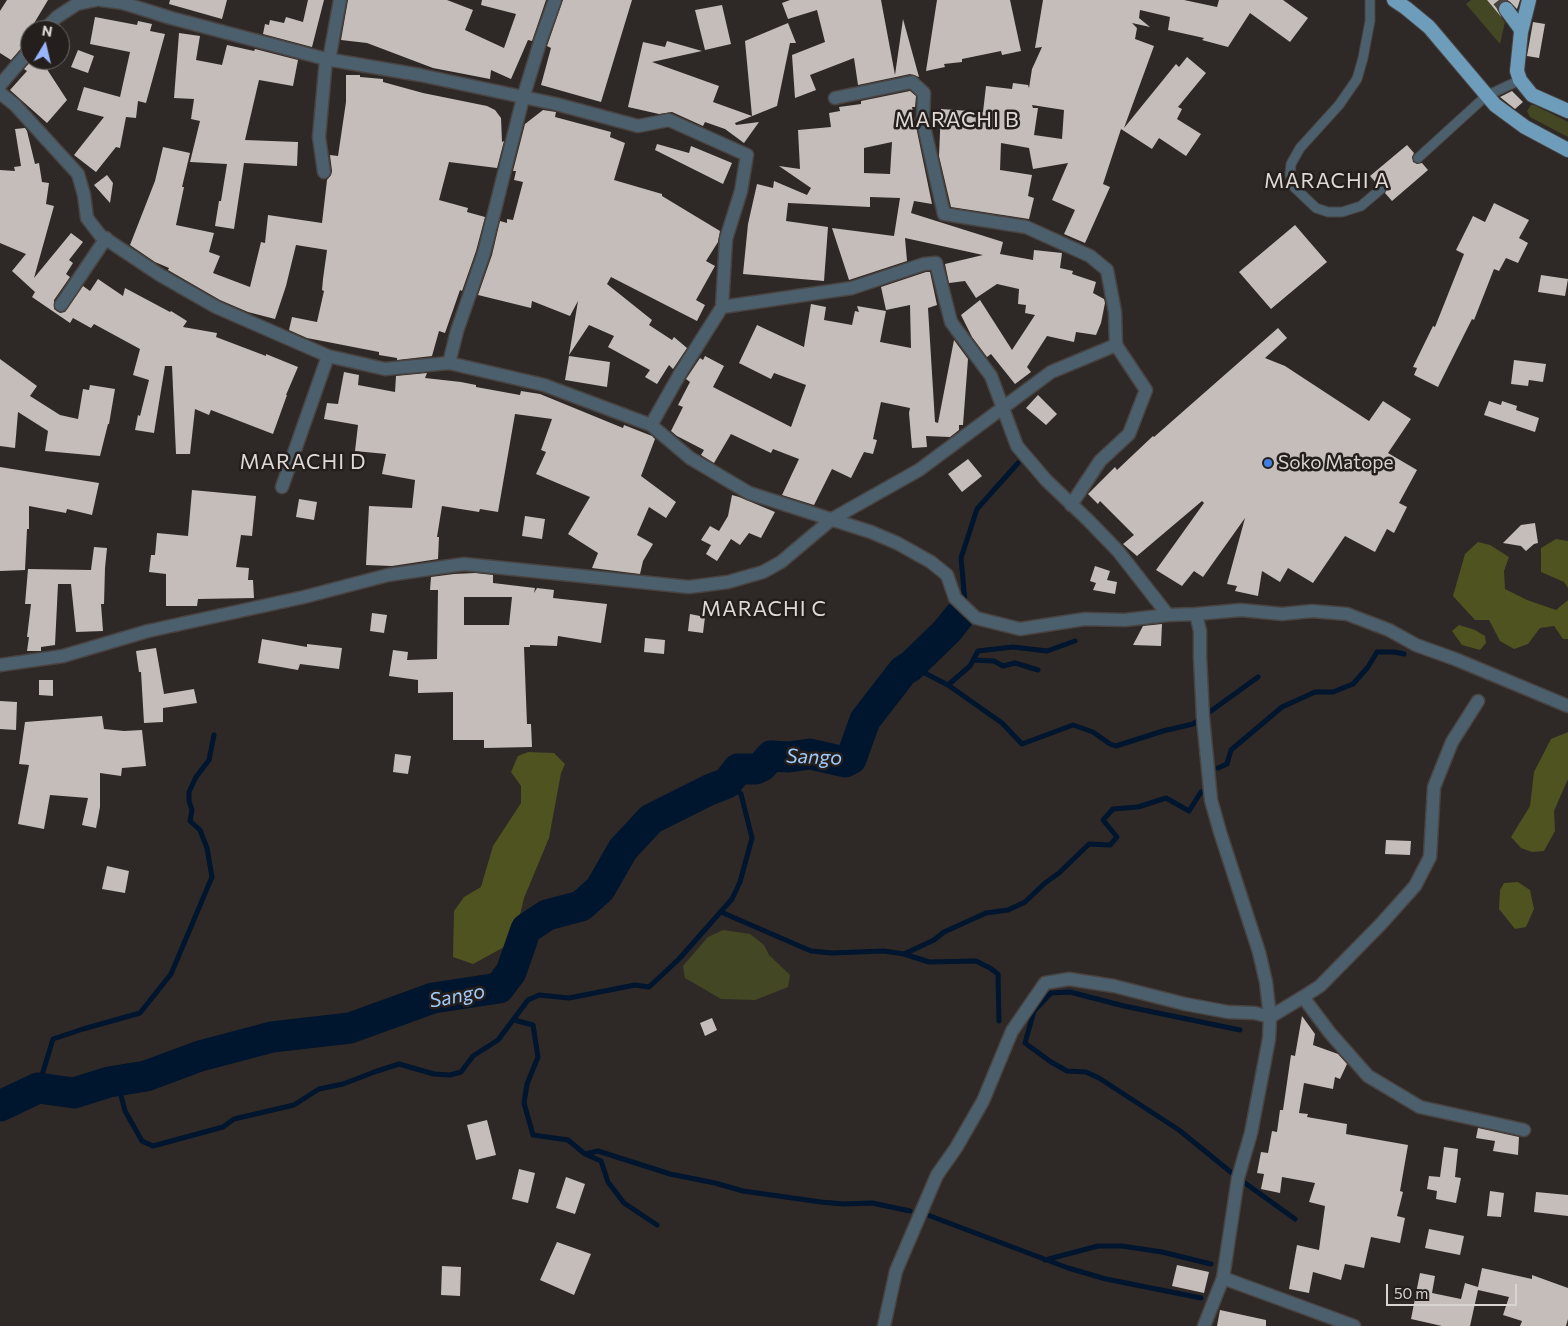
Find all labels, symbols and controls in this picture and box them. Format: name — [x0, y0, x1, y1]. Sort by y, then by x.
north arrow — [20, 20, 70, 70]
text: N — [41, 21, 54, 40]
district label: MARACHI B — [893, 107, 1021, 133]
district label: MARACHI A — [1263, 168, 1391, 194]
district label: MARACHI D — [238, 449, 368, 475]
place label: Soko Matope — [1278, 452, 1394, 474]
marker: Soko Matope — [1262, 457, 1274, 469]
district label: MARACHI C — [700, 596, 828, 622]
water label: Sango — [785, 744, 843, 770]
water label: Sango — [427, 979, 487, 1013]
scale bar — [1388, 1274, 1519, 1306]
text: 50 m — [1394, 1284, 1428, 1302]

